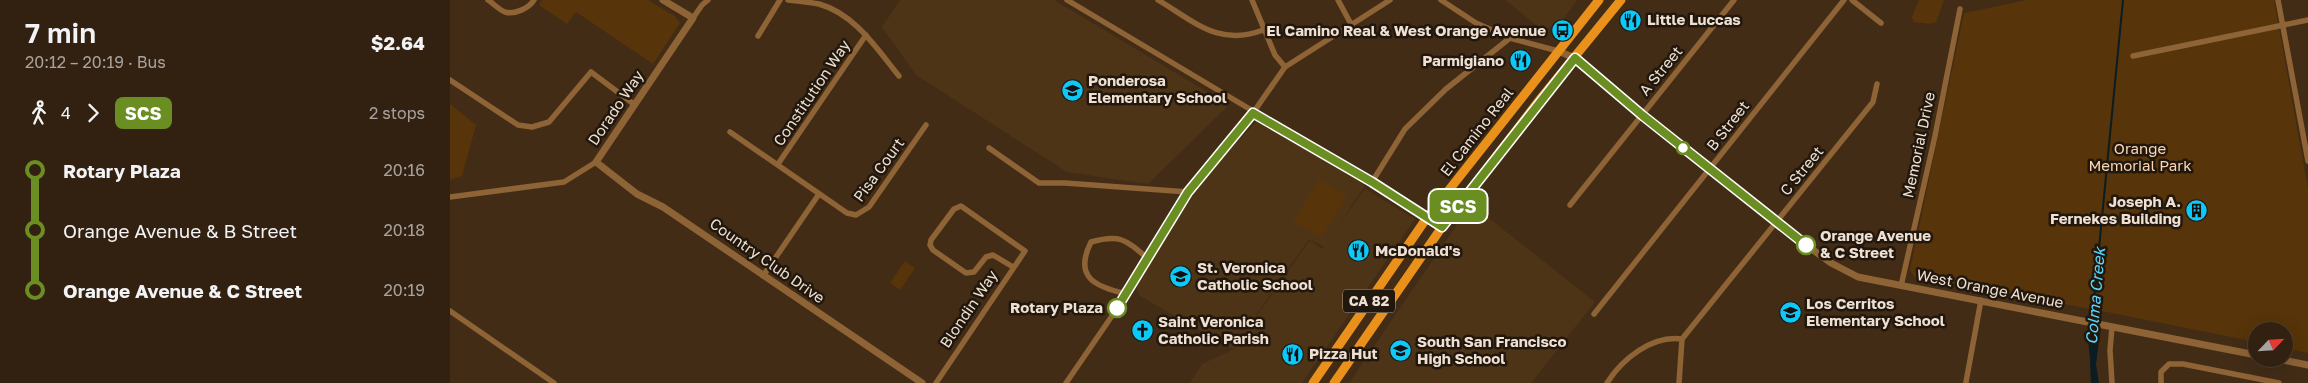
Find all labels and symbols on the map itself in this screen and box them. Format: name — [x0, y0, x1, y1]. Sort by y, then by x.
restaurant icon: Little Luccas — [1619, 8, 1643, 32]
place label: Little Luccas — [1647, 10, 1741, 28]
bus stop icon: El Camino Real & West Orange Avenue — [1550, 19, 1574, 43]
place label: El Camino Real & West Orange Avenue — [1266, 21, 1546, 39]
street label: Constitution Way — [769, 36, 854, 149]
street label: A Street — [1635, 42, 1686, 99]
restaurant icon: Parmigiano — [1508, 49, 1532, 73]
place label: Parmigiano — [1422, 51, 1504, 69]
street label: Dorado Way — [584, 66, 647, 148]
place label: Ponderosa Elementary School — [1088, 71, 1227, 106]
school or university icon: Ponderosa Elementary School — [1060, 78, 1084, 102]
street label: El Camino Real — [1436, 83, 1517, 179]
street label: Memorial Drive — [1898, 90, 1938, 199]
street label: B Street — [1702, 97, 1752, 154]
street label: Pisa Court — [849, 134, 907, 205]
park label: Orange Memorial Park — [2088, 139, 2192, 174]
unlabelled marker — [1676, 141, 1690, 155]
street label: C Street — [1776, 142, 1827, 199]
line badge: SCS — [1429, 190, 1487, 222]
place label: Joseph A. Fernekes Building — [2050, 192, 2181, 227]
building icon: Joseph A. Fernekes Building — [2185, 199, 2209, 223]
street label: Country Club Drive — [707, 214, 829, 307]
place label: Orange Avenue & C Street — [1820, 226, 1931, 261]
marker: Orange Avenue & C Street — [1796, 235, 1816, 255]
restaurant icon: McDonald's — [1347, 239, 1371, 263]
place label: McDonald's — [1375, 241, 1461, 259]
water label: Colma Creek — [2081, 245, 2109, 345]
place label: St. Veronica Catholic School — [1197, 258, 1313, 293]
school or university icon: St. Veronica Catholic School — [1169, 265, 1193, 289]
street label: West Orange Avenue — [1915, 265, 2065, 311]
street label: Blondin Way — [936, 266, 1001, 351]
road number: CA 82 — [1343, 290, 1395, 312]
place label: Los Cerritos Elementary School — [1806, 294, 1945, 329]
place label: Rotary Plaza — [1010, 298, 1103, 316]
marker: Rotary Plaza — [1107, 298, 1127, 318]
school or university icon: Los Cerritos Elementary School — [1778, 301, 1802, 325]
place label: Saint Veronica Catholic Parish — [1158, 312, 1269, 347]
church icon: Saint Veronica Catholic Parish — [1130, 319, 1154, 343]
north arrow — [2248, 322, 2292, 368]
place label: South San Francisco High School — [1417, 332, 1566, 367]
school or university icon: South San Francisco High School — [1389, 339, 1413, 363]
restaurant icon: Pizza Hut — [1281, 342, 1305, 366]
place label: Pizza Hut — [1309, 344, 1377, 362]

